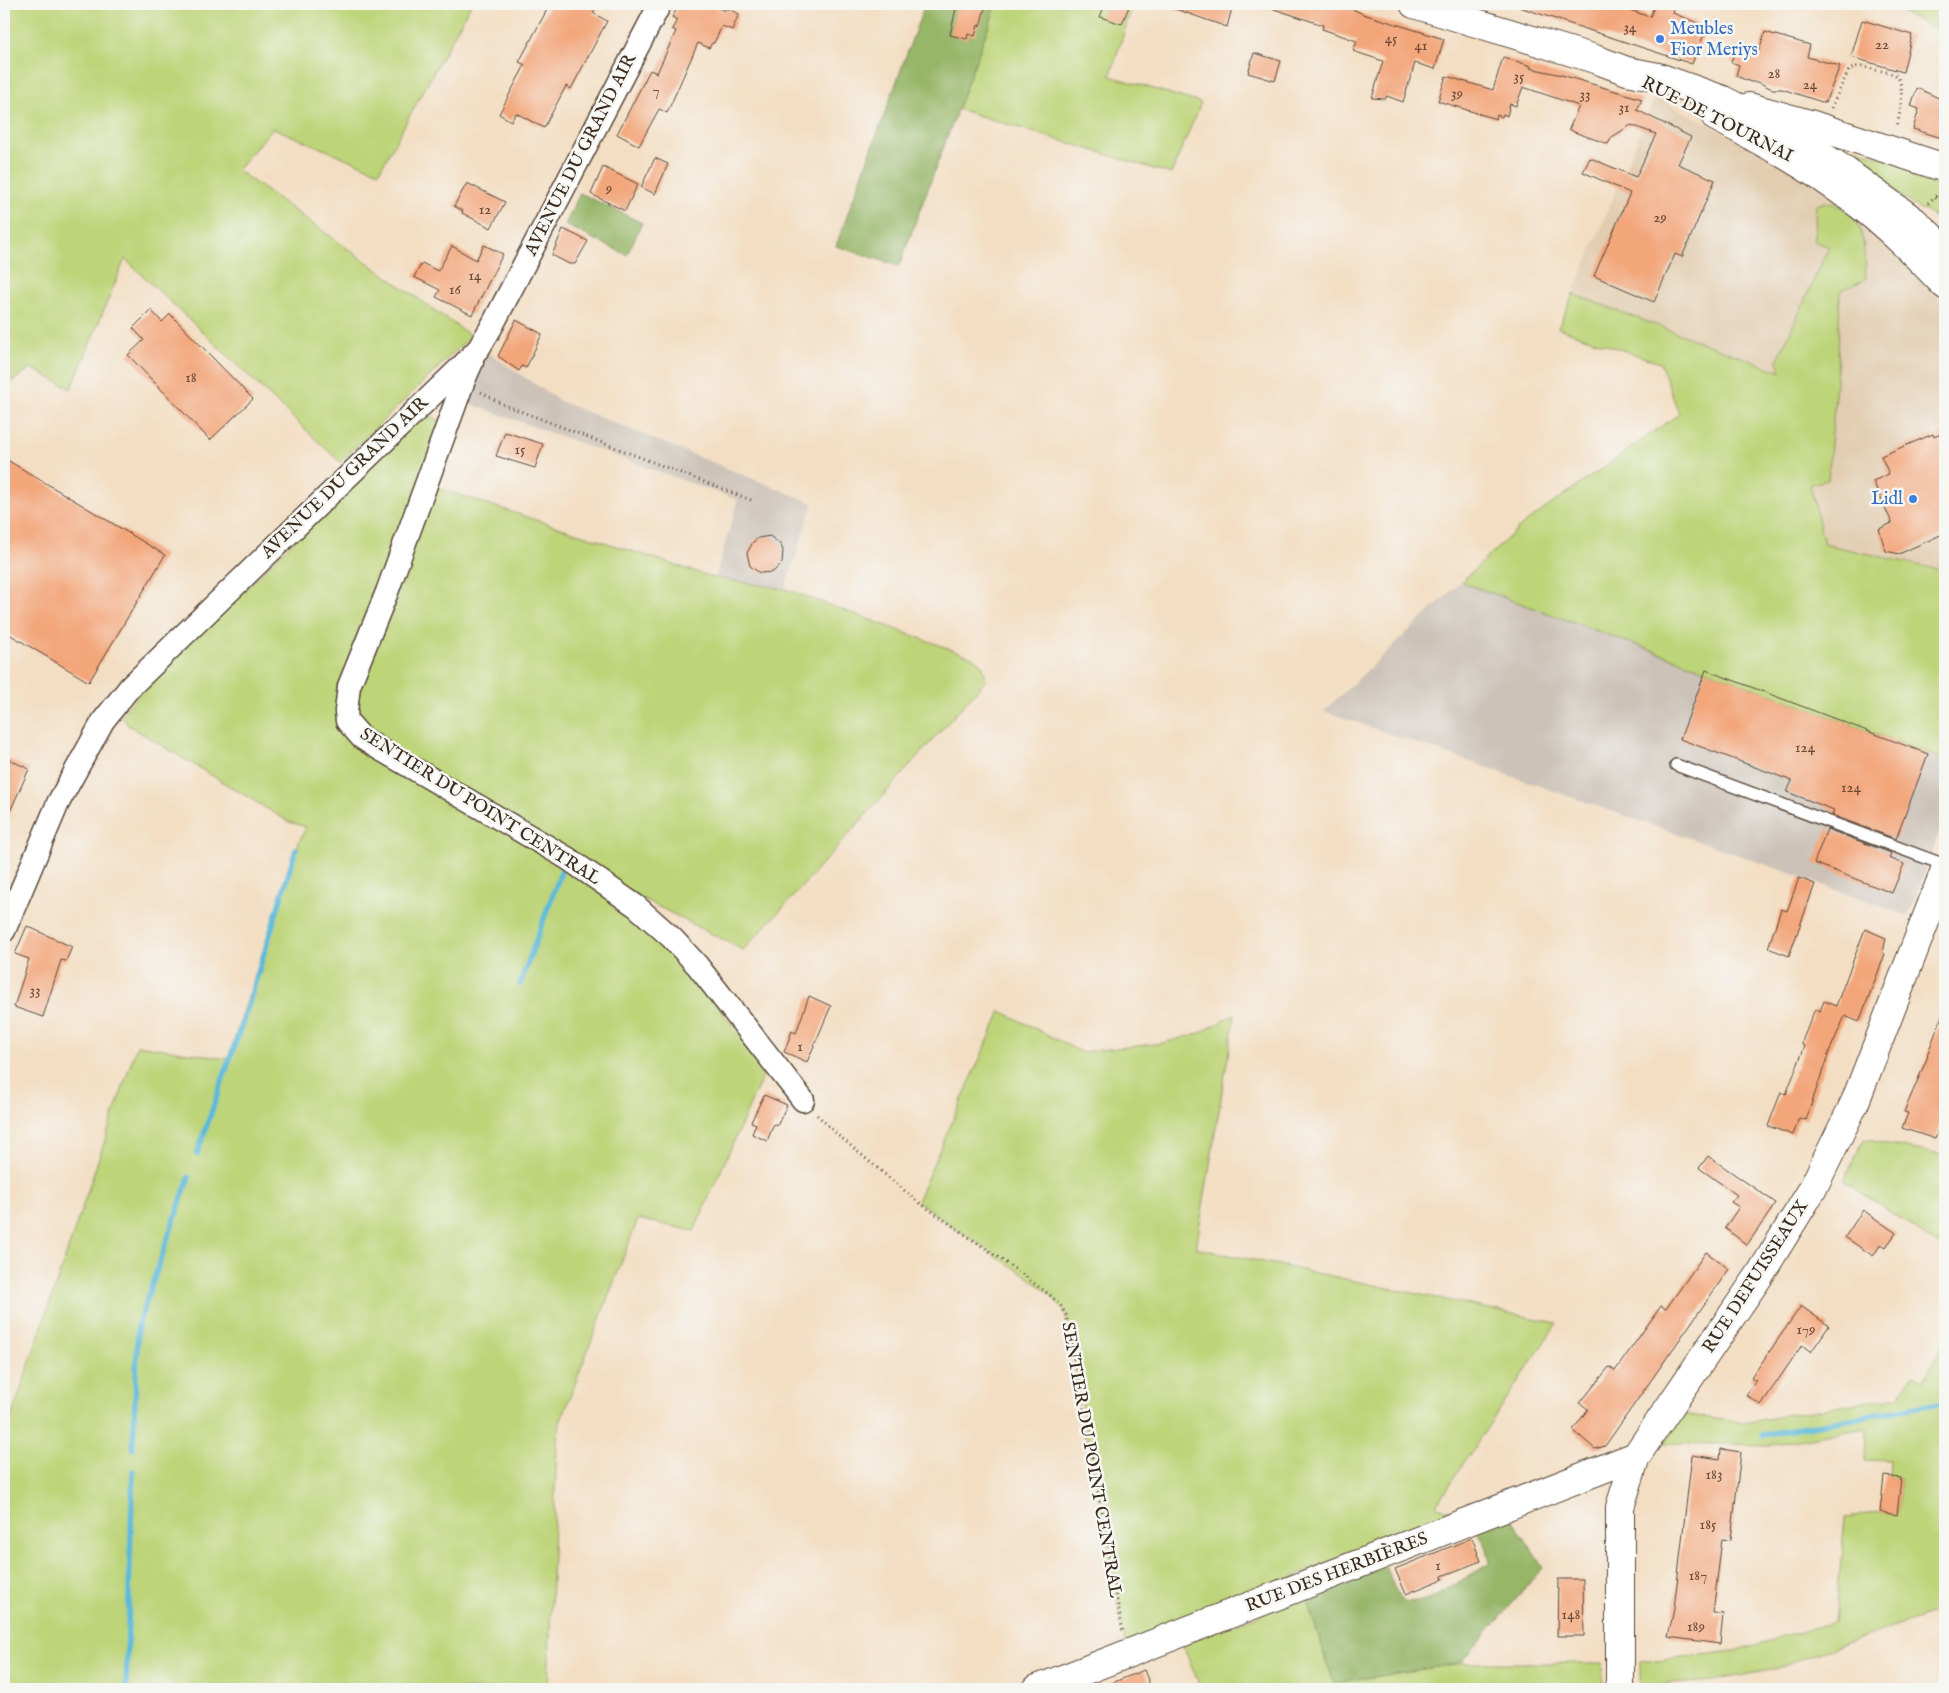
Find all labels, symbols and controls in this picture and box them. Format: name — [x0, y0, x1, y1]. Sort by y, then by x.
house number: 34 — [1624, 18, 1637, 37]
place label: Meubles Fior Meriys — [1670, 18, 1758, 62]
house number: 45 — [1385, 29, 1398, 48]
marker: Meubles Fior Meriys — [1654, 33, 1666, 45]
house number: 22 — [1875, 35, 1889, 54]
house number: 41 — [1415, 36, 1427, 55]
street label: AVENUE DU GRAND AIR — [520, 49, 643, 261]
house number: 28 — [1768, 64, 1781, 83]
house number: 35 — [1513, 67, 1525, 86]
street label: RUE DE TOURNAI — [1637, 72, 1797, 168]
house number: 24 — [1803, 75, 1818, 94]
house number: 7 — [652, 81, 660, 100]
house number: 39 — [1451, 84, 1463, 103]
house number: 33 — [1579, 85, 1591, 104]
house number: 31 — [1618, 98, 1630, 117]
house number: 9 — [605, 179, 612, 198]
house number: 12 — [479, 200, 491, 219]
house number: 29 — [1653, 208, 1667, 227]
house number: 14 — [469, 266, 482, 285]
house number: 16 — [449, 280, 462, 299]
house number: 18 — [185, 368, 197, 387]
street label: AVENUE DU GRAND AIR — [256, 391, 434, 565]
house number: 15 — [514, 440, 526, 459]
place label: Lidl — [1871, 488, 1903, 511]
marker: Lidl — [1907, 493, 1919, 505]
street label: SENTIER DU POINT CENTRAL — [355, 723, 605, 891]
house number: 124 — [1795, 738, 1816, 757]
house number: 124 — [1841, 778, 1862, 797]
house number: 33 — [29, 981, 41, 1000]
house number: 1 — [797, 1037, 803, 1056]
street label: RUE DEFUISSEAUX — [1698, 1196, 1814, 1358]
street label: SENTIER DU POINT CENTRAL — [1055, 1320, 1127, 1600]
house number: 179 — [1796, 1320, 1816, 1339]
house number: 183 — [1705, 1465, 1723, 1484]
house number: 185 — [1700, 1515, 1717, 1534]
street label: RUE DES HERBIÈRES — [1242, 1526, 1431, 1618]
house number: 1 — [1435, 1556, 1441, 1575]
house number: 187 — [1689, 1566, 1707, 1585]
house number: 148 — [1562, 1605, 1581, 1624]
house number: 189 — [1687, 1617, 1705, 1636]

